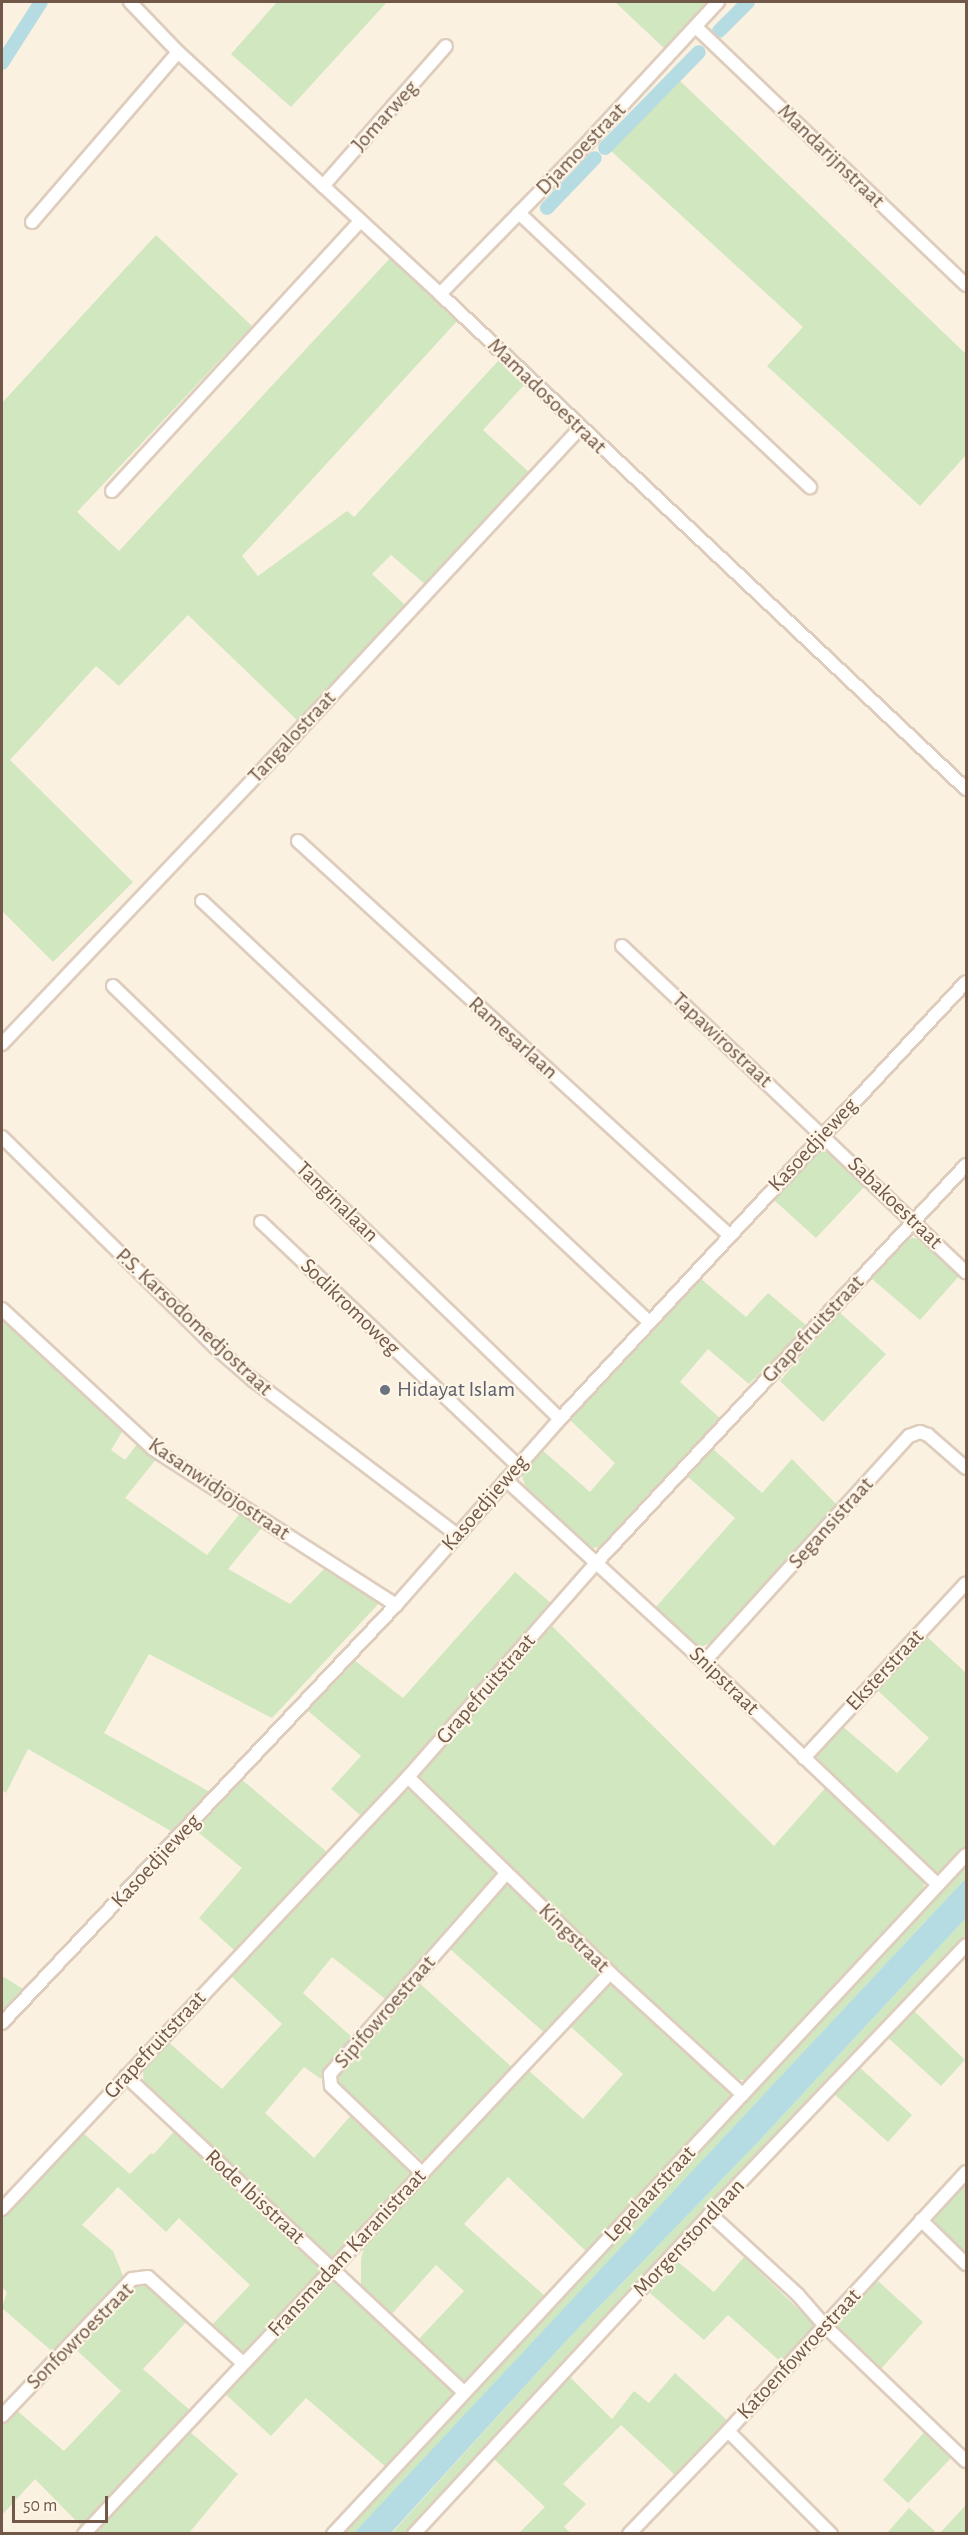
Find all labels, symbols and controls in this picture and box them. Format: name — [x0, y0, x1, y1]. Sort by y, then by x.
street label: Jomarweg — [346, 75, 424, 157]
street label: Djamoestraat — [530, 97, 632, 201]
street label: Mandarijnstraat — [772, 98, 890, 214]
street label: Mamadosoestraat — [482, 332, 612, 460]
street label: Tangalostraat — [243, 685, 341, 789]
street label: Tapawirostraat — [666, 987, 778, 1093]
street label: Ramesarlaan — [463, 991, 563, 1085]
street label: Kasoedjieweg — [763, 1093, 863, 1197]
street label: Sabakoestraat — [842, 1151, 948, 1255]
street label: Tanginalaan — [290, 1156, 384, 1248]
street label: P.S. Karsodomedjostraat — [110, 1242, 278, 1402]
street label: Sodikromoweg — [295, 1253, 405, 1361]
street label: Grapefruitstraat — [756, 1270, 870, 1388]
place label: Hidayat Islam — [397, 1377, 515, 1403]
marker: Hidayat Islam — [378, 1383, 392, 1397]
street label: Kasanwidjojostraat — [143, 1432, 295, 1546]
street label: Kasoedjieweg — [436, 1449, 534, 1557]
street label: Segansistraat — [783, 1472, 879, 1574]
street label: Eksterstraat — [841, 1624, 929, 1716]
street label: Grapefruitstraat — [431, 1628, 541, 1750]
street label: Snipstraat — [683, 1641, 765, 1721]
street label: Kasoedjieweg — [106, 1809, 206, 1913]
street label: Kingstraat — [533, 1898, 615, 1978]
street label: Sipifowroestraat — [329, 1950, 441, 2074]
street label: Grapefruitstraat — [98, 1986, 212, 2104]
street label: Lepelaarstraat — [599, 2140, 701, 2248]
street label: Rode Ibisstraat — [199, 2144, 311, 2250]
street label: Fransmadam Karanistraat — [262, 2164, 432, 2342]
street label: Morgenstondlaan — [628, 2173, 750, 2303]
street label: Sonfowroestraat — [21, 2277, 139, 2395]
street label: Katoenfowroestraat — [731, 2283, 867, 2425]
scale bar — [15, 2484, 111, 2522]
text: 50 m — [23, 2497, 57, 2515]

